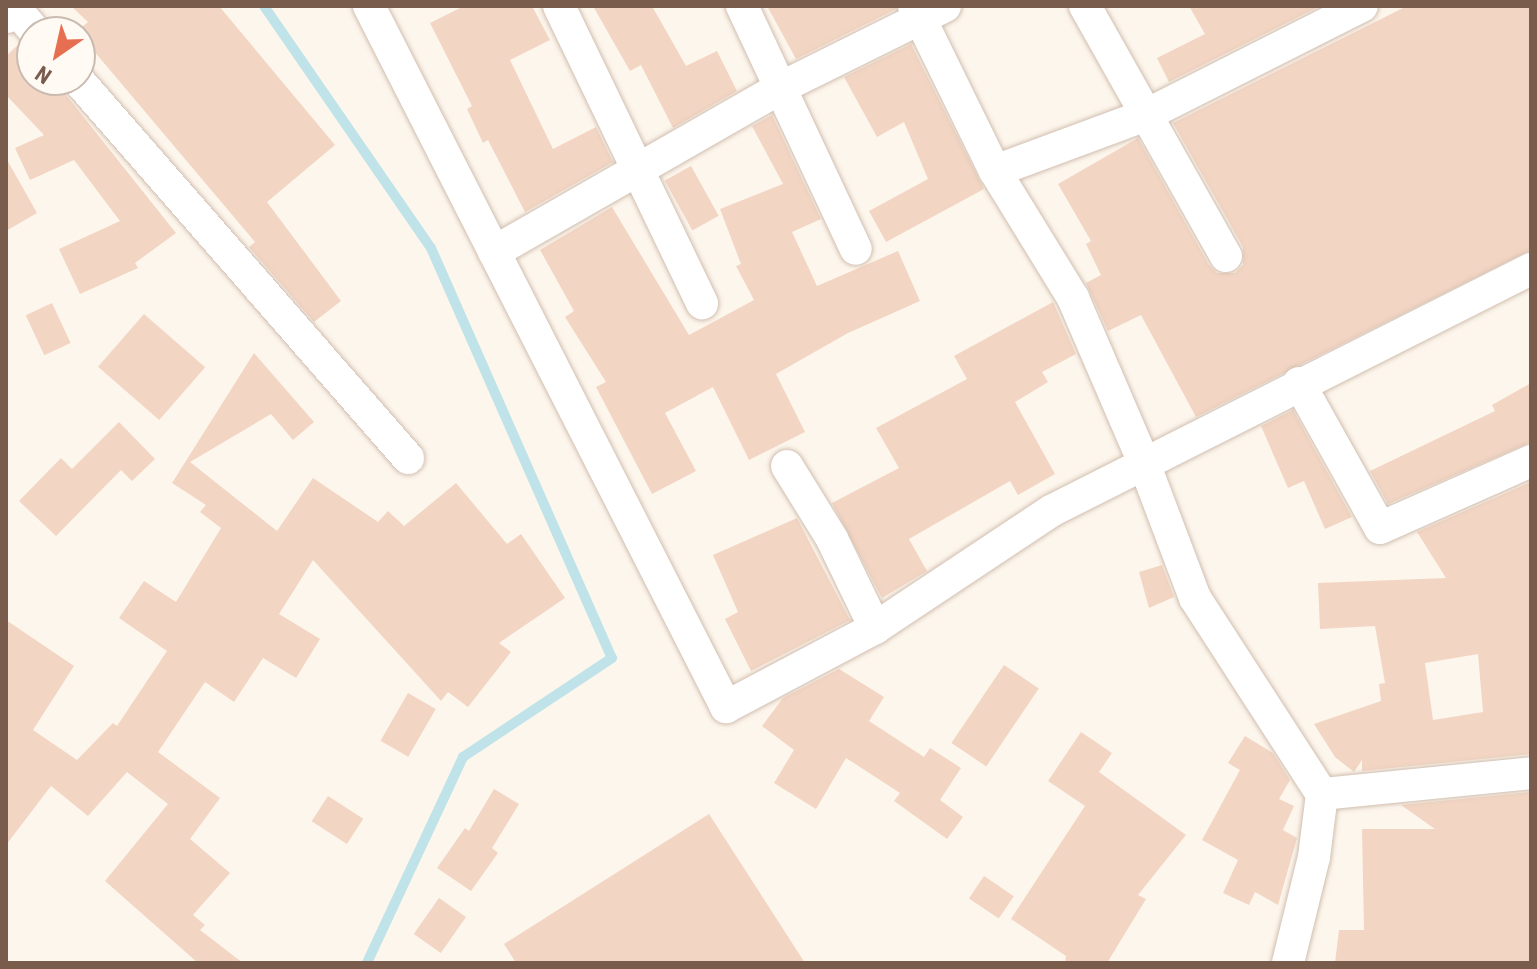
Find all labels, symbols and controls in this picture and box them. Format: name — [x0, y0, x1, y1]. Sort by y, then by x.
north arrow — [16, 16, 96, 96]
text: N — [31, 61, 56, 89]

